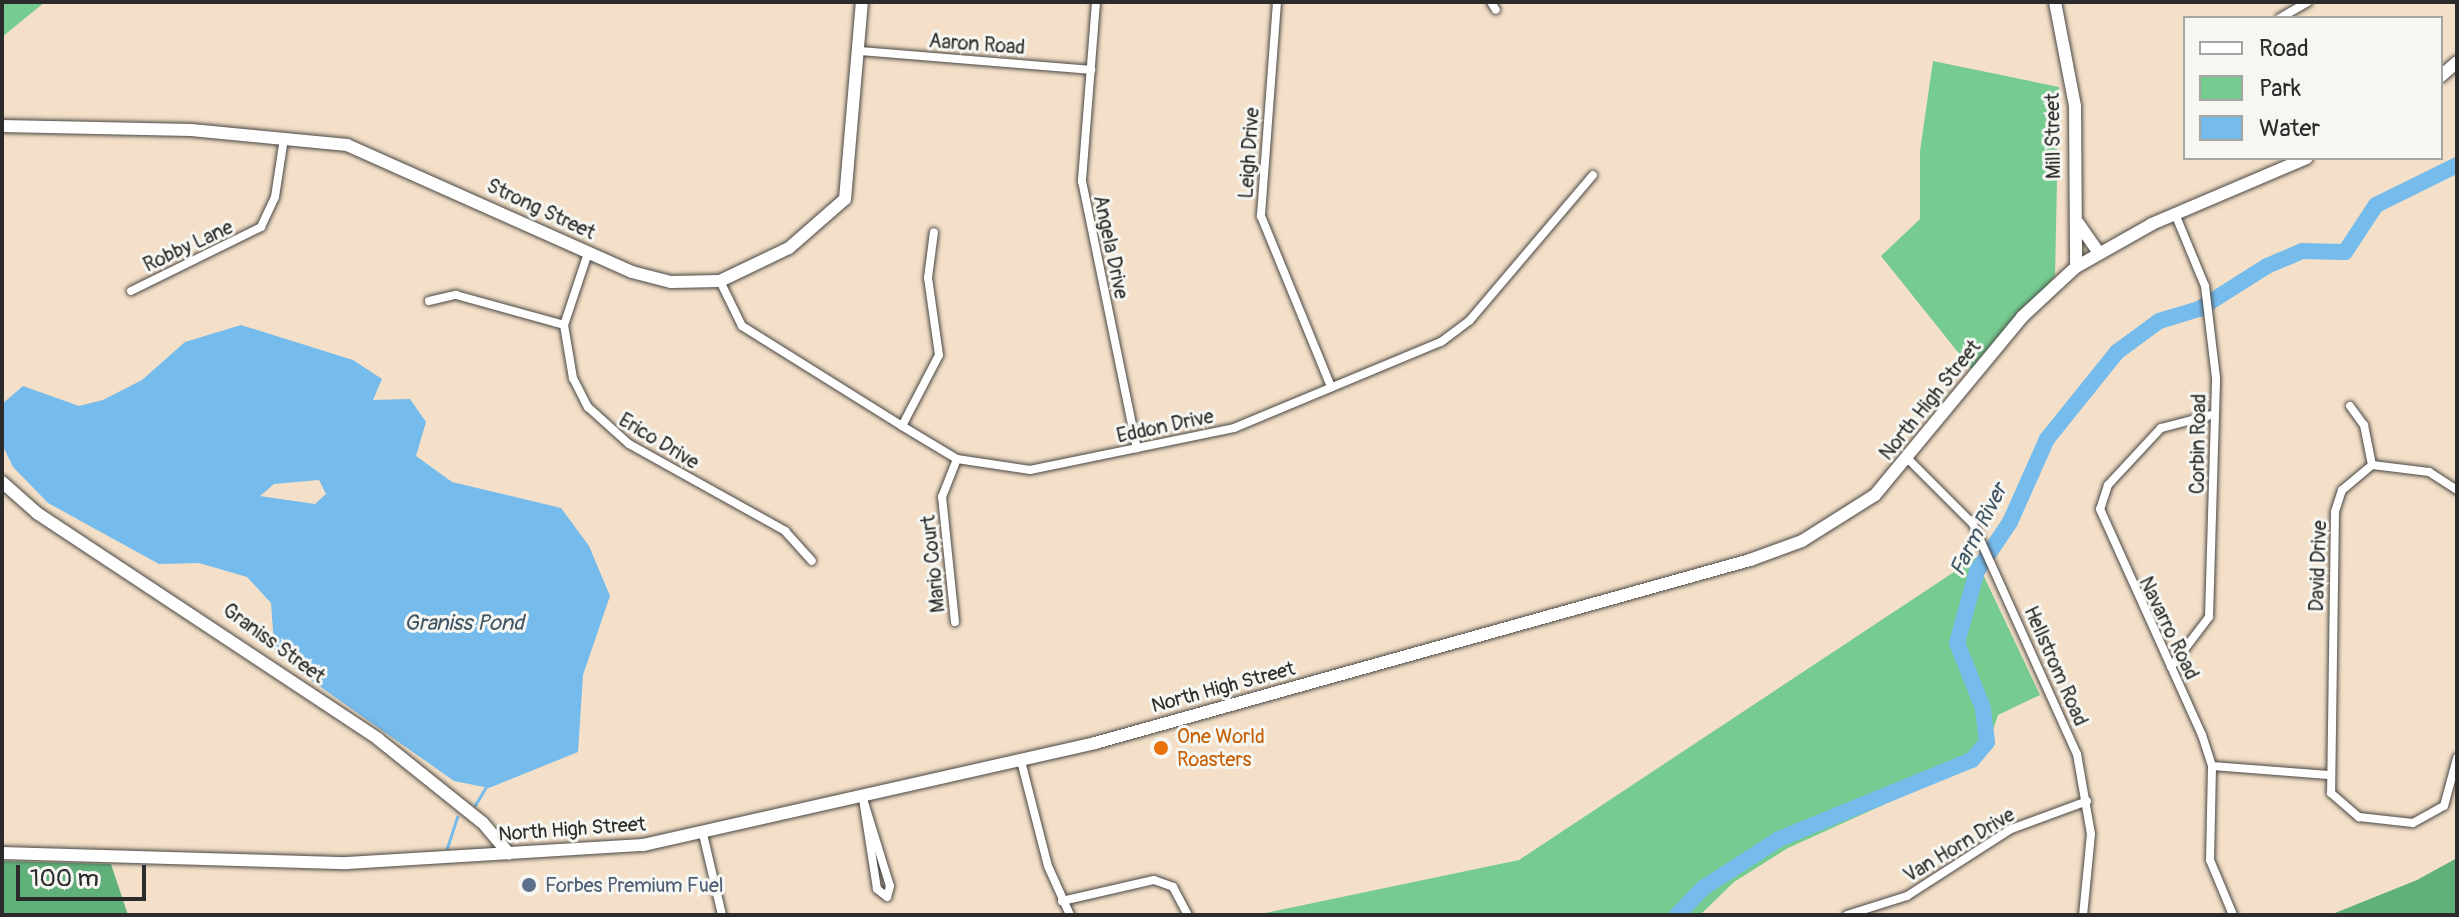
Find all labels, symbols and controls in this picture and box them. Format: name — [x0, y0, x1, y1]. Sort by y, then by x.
legend — [2183, 16, 2443, 160]
street label: Aaron Road — [928, 29, 1026, 59]
text: Road — [2259, 34, 2309, 63]
text: Park — [2259, 74, 2301, 103]
street label: Mill Street — [2040, 93, 2066, 179]
street label: Leigh Drive — [1234, 107, 1264, 199]
text: Water — [2259, 114, 2320, 143]
street label: Strong Street — [483, 173, 599, 245]
street label: Angela Drive — [1088, 193, 1134, 301]
street label: Robby Lane — [139, 215, 237, 277]
street label: North High Street — [1874, 335, 1986, 465]
street label: Corbin Road — [2185, 394, 2211, 494]
street label: Eddon Drive — [1114, 404, 1216, 448]
street label: Erico Drive — [615, 408, 703, 474]
water label: Farm River — [1944, 479, 2014, 581]
street label: Mario Court — [916, 514, 950, 614]
street label: David Drive — [2304, 520, 2332, 612]
street label: Navarro Road — [2134, 573, 2204, 683]
street label: Graniss Street — [218, 598, 330, 688]
street label: Hellstrom Road — [2019, 602, 2093, 730]
water label: Graniss Pond — [404, 611, 524, 637]
street label: North High Street — [1149, 656, 1297, 718]
place label: One World Roasters — [1177, 724, 1265, 771]
marker: One World Roasters — [1152, 739, 1170, 757]
street label: Van Horn Drive — [1899, 802, 2019, 888]
street label: North High Street — [498, 812, 646, 846]
scale bar — [20, 849, 150, 899]
text: 100 m — [30, 864, 99, 893]
place label: Forbes Premium Fuel — [545, 873, 724, 897]
marker: Forbes Premium Fuel — [520, 876, 538, 894]

